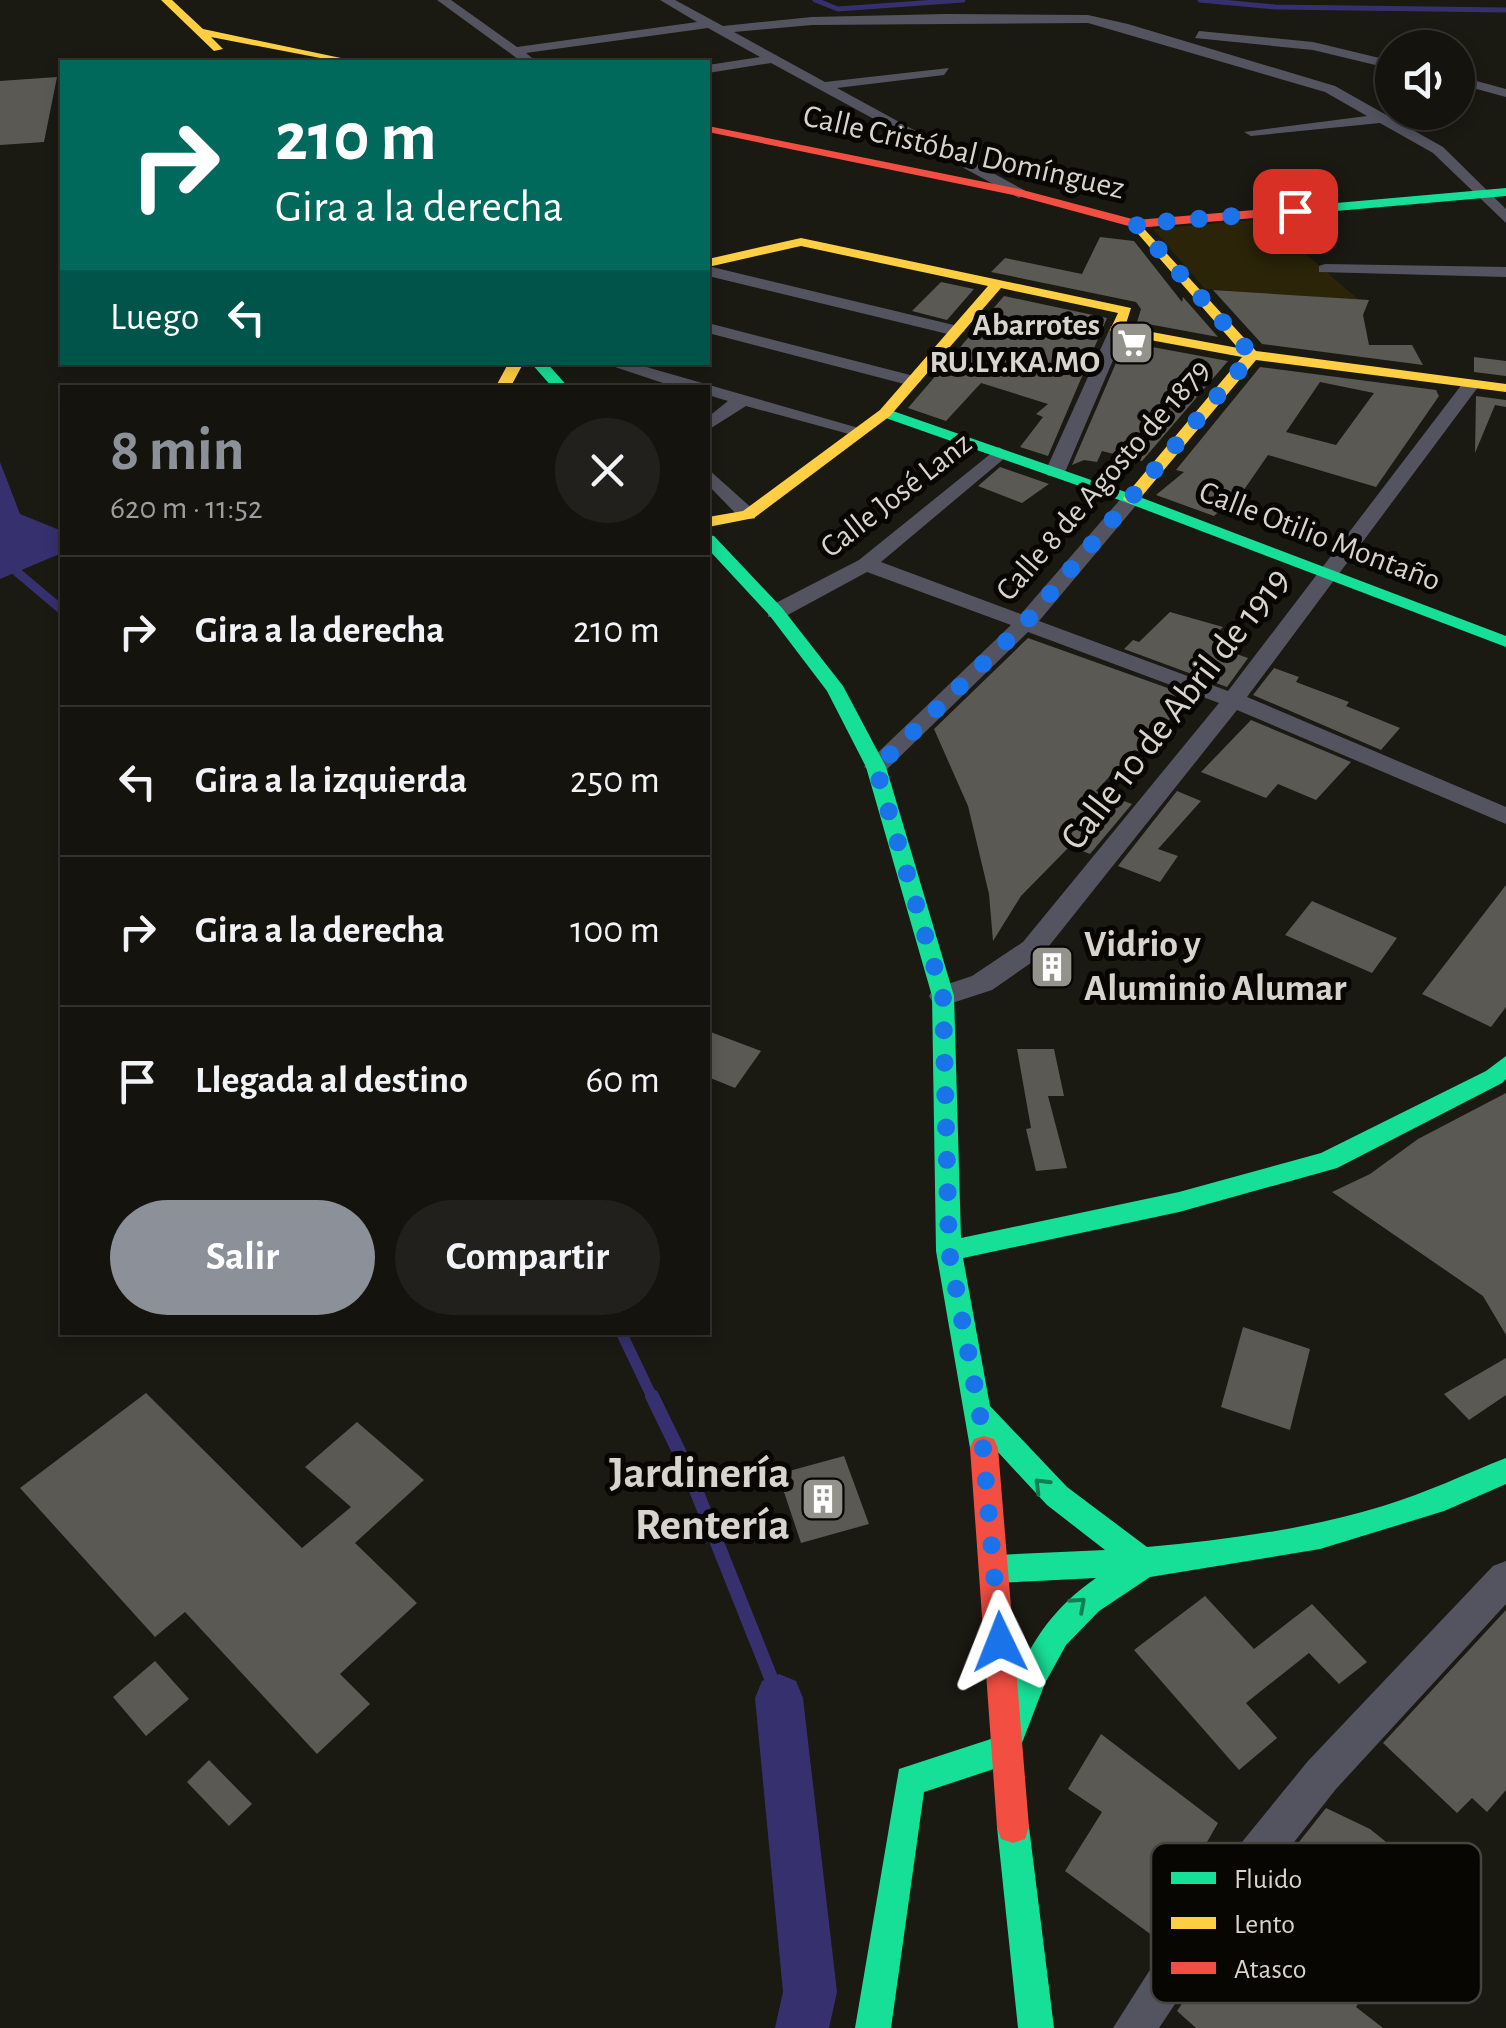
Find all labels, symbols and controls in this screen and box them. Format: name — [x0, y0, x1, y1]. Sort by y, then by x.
map controls — [1375, 30, 1475, 130]
button: sound — [1375, 30, 1475, 130]
street label: Calle Cristóbal Domínguez — [800, 99, 1128, 205]
icon: right — [110, 100, 240, 230]
text: 210 m — [275, 103, 437, 173]
pin — [1253, 169, 1338, 254]
icon: arrive — [1268, 184, 1323, 239]
text: Gira a la derecha — [275, 185, 564, 230]
icon: left — [219, 290, 274, 345]
text: Luego — [110, 299, 199, 337]
place label: Abarrotes RU.LY.KA.MO — [929, 309, 1100, 378]
supermarket icon: Abarrotes RU.LY.KA.MO — [1109, 320, 1155, 366]
street label: Calle 8 de Agosto de 1879 — [990, 353, 1216, 607]
button: close — [555, 418, 660, 523]
text: 8 min — [110, 421, 244, 481]
street label: Calle José Lanz — [815, 426, 977, 564]
street label: Calle Otilio Montaño — [1195, 475, 1445, 597]
text: 620 m · 11:52 — [110, 492, 263, 524]
street label: Calle 10 de Abril de 1919 — [1054, 561, 1298, 857]
icon: right — [110, 604, 165, 659]
text: Gira a la derecha — [195, 612, 445, 650]
text: 210 m — [573, 612, 660, 650]
icon: left — [110, 754, 165, 809]
text: Gira a la izquierda — [195, 762, 467, 800]
text: 250 m — [570, 762, 660, 800]
icon: right — [110, 904, 165, 959]
text: Gira a la derecha — [195, 912, 445, 950]
text: 100 m — [570, 912, 660, 950]
place label: Vidrio y Aluminio Alumar — [1084, 926, 1347, 1008]
building icon: Vidrio y Aluminio Alumar — [1029, 944, 1075, 990]
icon: arrive — [110, 1054, 165, 1109]
text: Llegada al destino — [195, 1062, 468, 1100]
text: 60 m — [585, 1062, 660, 1100]
button: Salir — [110, 1200, 375, 1315]
button: Compartir — [395, 1200, 660, 1315]
place label: Jardinería Rentería — [609, 1451, 790, 1548]
building icon: Jardinería Rentería — [800, 1476, 846, 1522]
one-way arrow — [1034, 1479, 1052, 1497]
position arrow — [948, 1590, 1052, 1694]
one-way arrow — [1067, 1598, 1086, 1616]
legend — [1151, 1843, 1481, 2003]
text: Fluido — [1234, 1866, 1302, 1894]
text: Lento — [1234, 1911, 1295, 1939]
text: Atasco — [1234, 1956, 1306, 1984]

